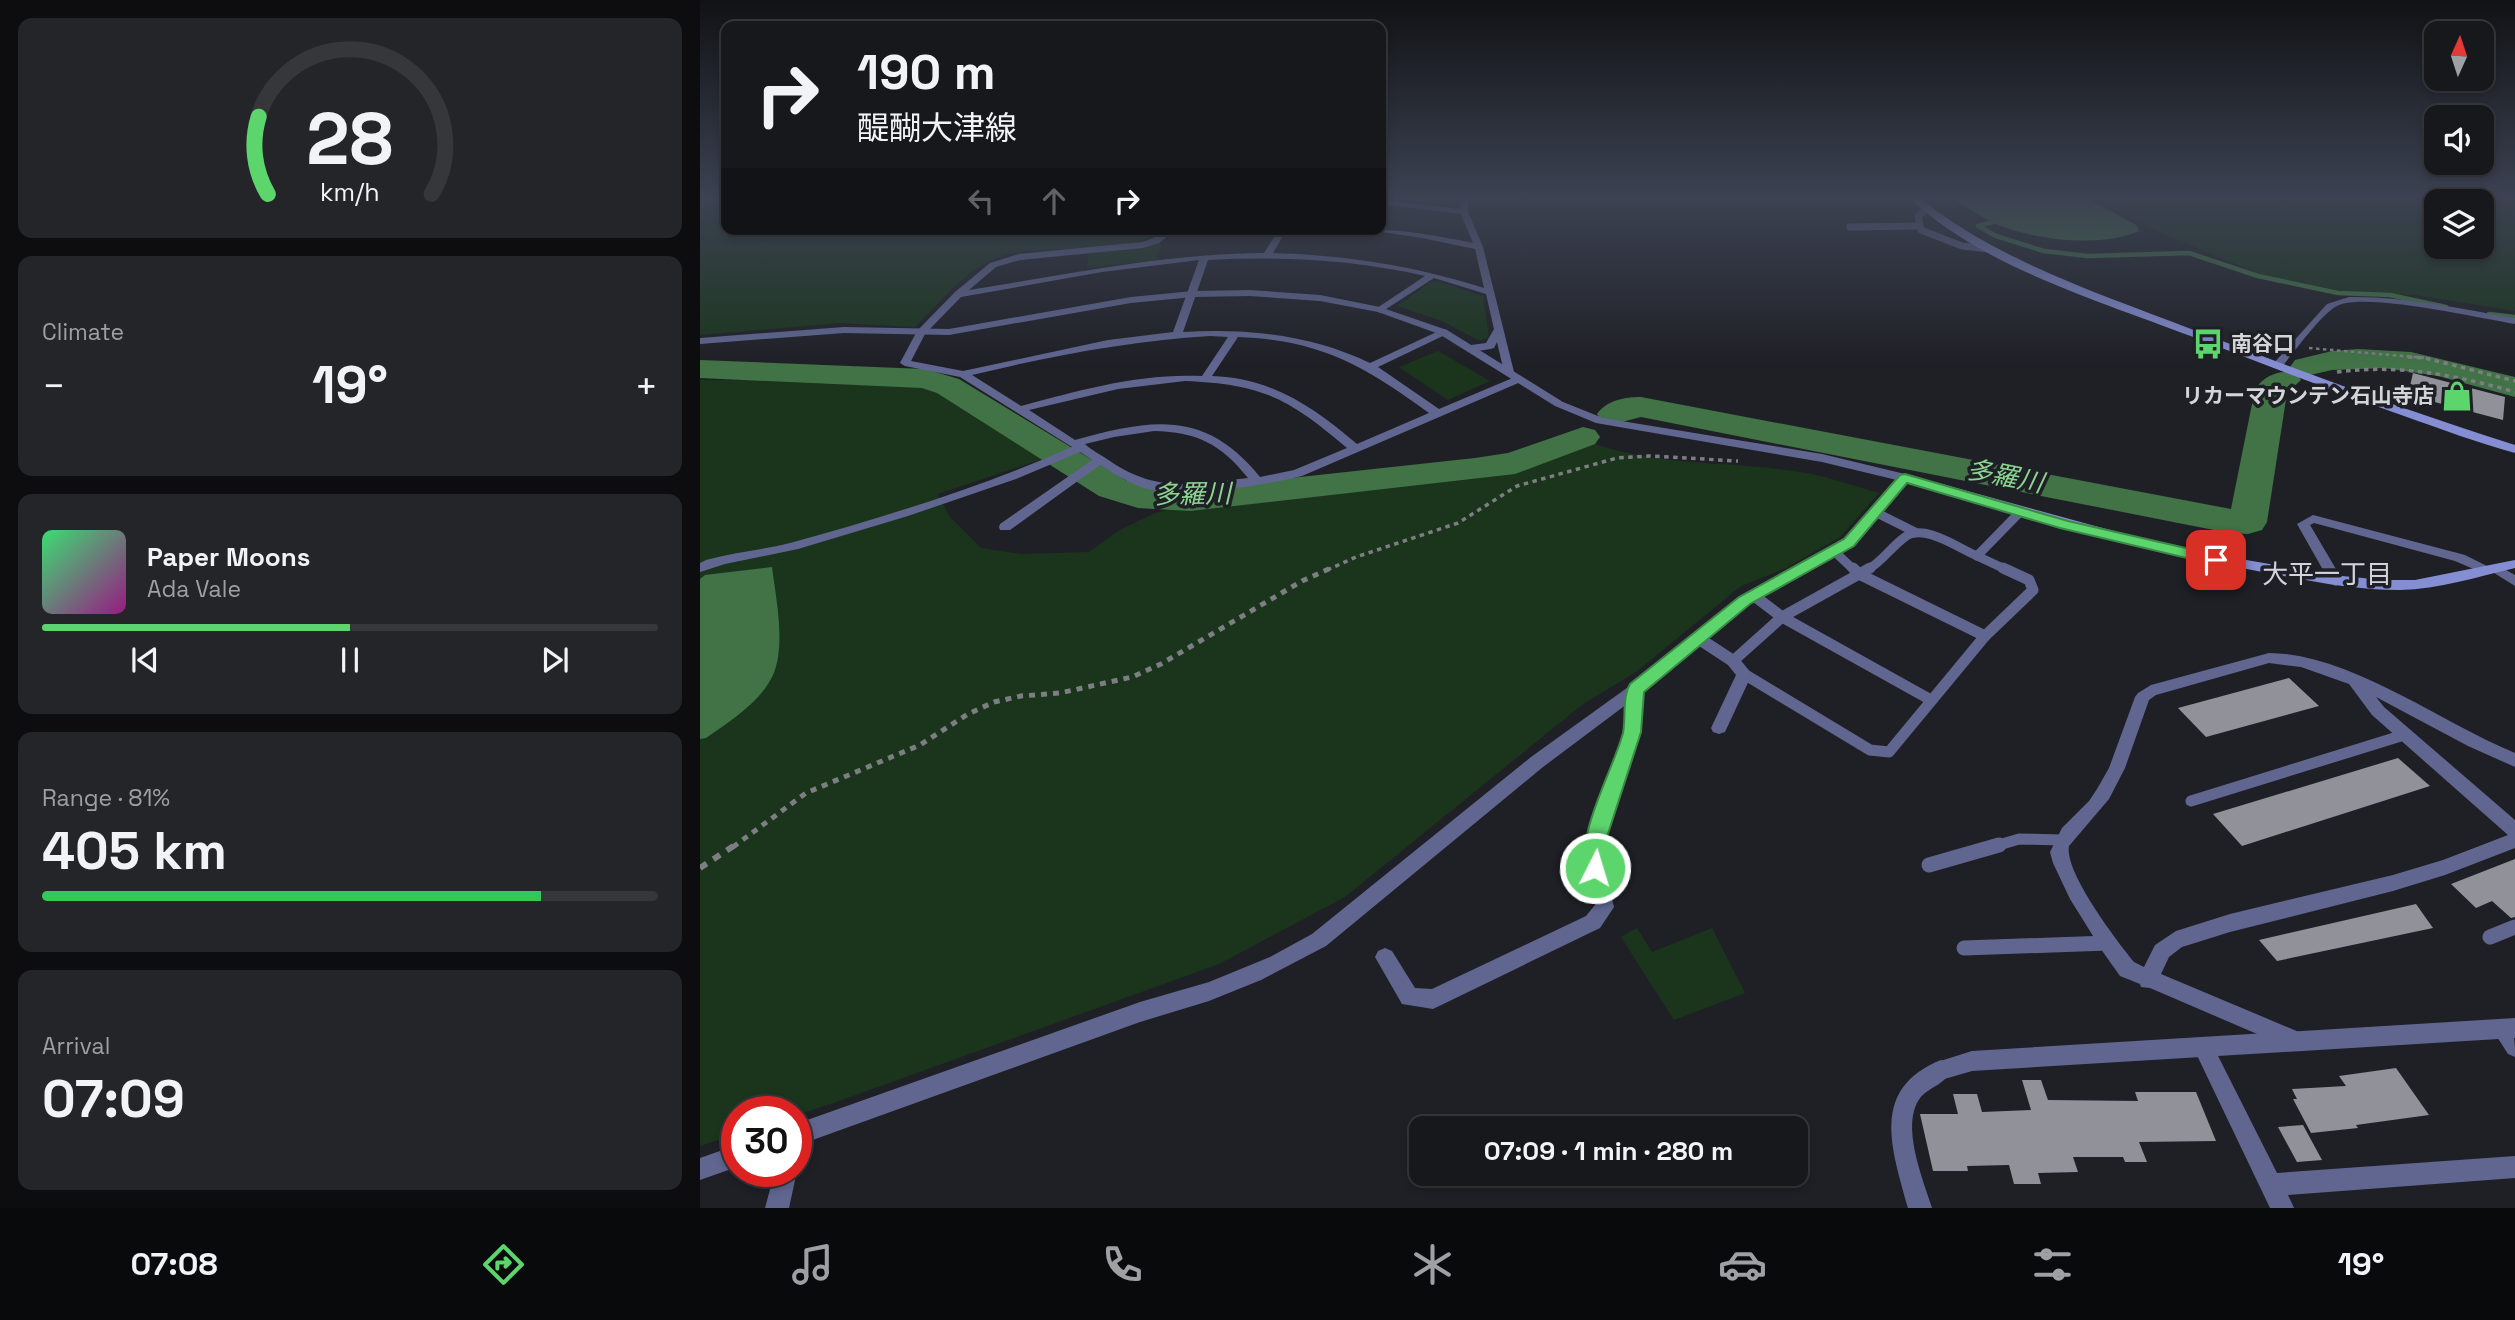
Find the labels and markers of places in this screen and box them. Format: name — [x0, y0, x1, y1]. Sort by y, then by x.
bus stop icon: 南谷口 — [2191, 327, 2225, 361]
place label: 南谷口 — [2231, 330, 2294, 357]
shop icon: リカーマウンテン石山寺店 — [2440, 379, 2474, 413]
place label: リカーマウンテン石山寺店 — [2182, 382, 2434, 409]
pin — [2186, 530, 2246, 590]

